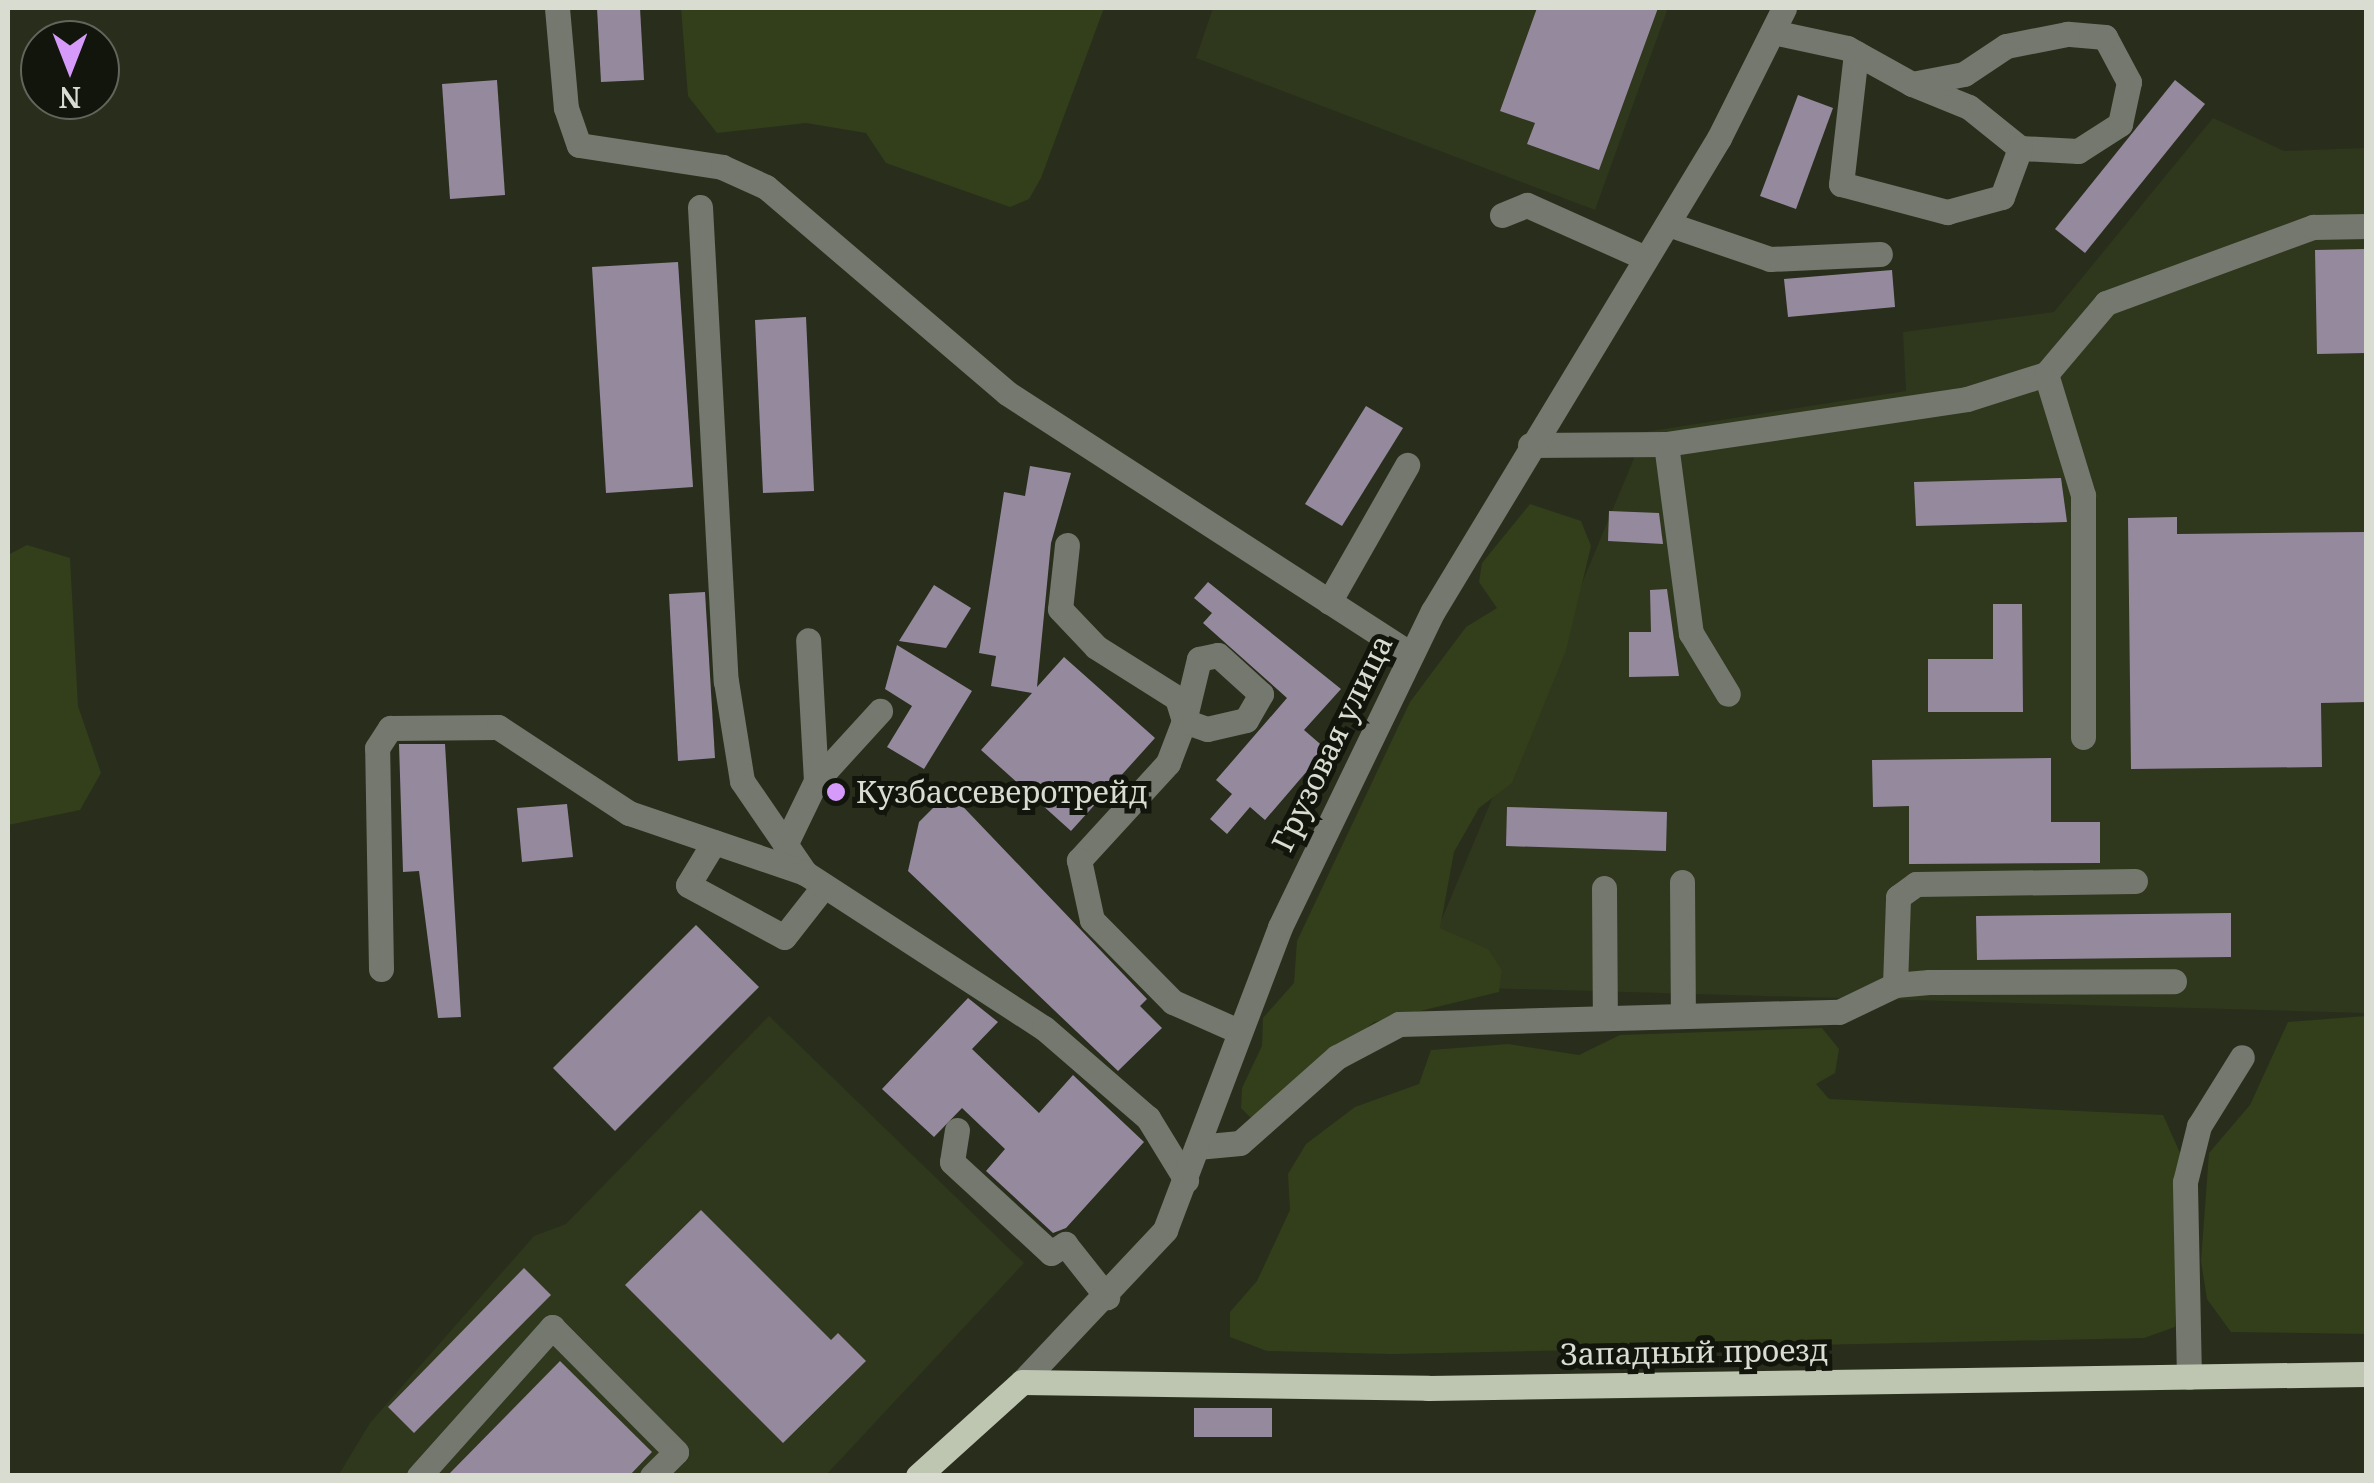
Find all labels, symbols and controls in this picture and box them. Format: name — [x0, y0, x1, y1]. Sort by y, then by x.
north arrow — [20, 20, 120, 120]
text: N — [59, 79, 81, 117]
street label: Грузовая улица — [1264, 629, 1400, 857]
place label: Кузбассеверотрейд — [856, 774, 1147, 810]
marker: Кузбассеверотрейд — [825, 781, 847, 803]
street label: Западный проезд — [1560, 1332, 1828, 1372]

